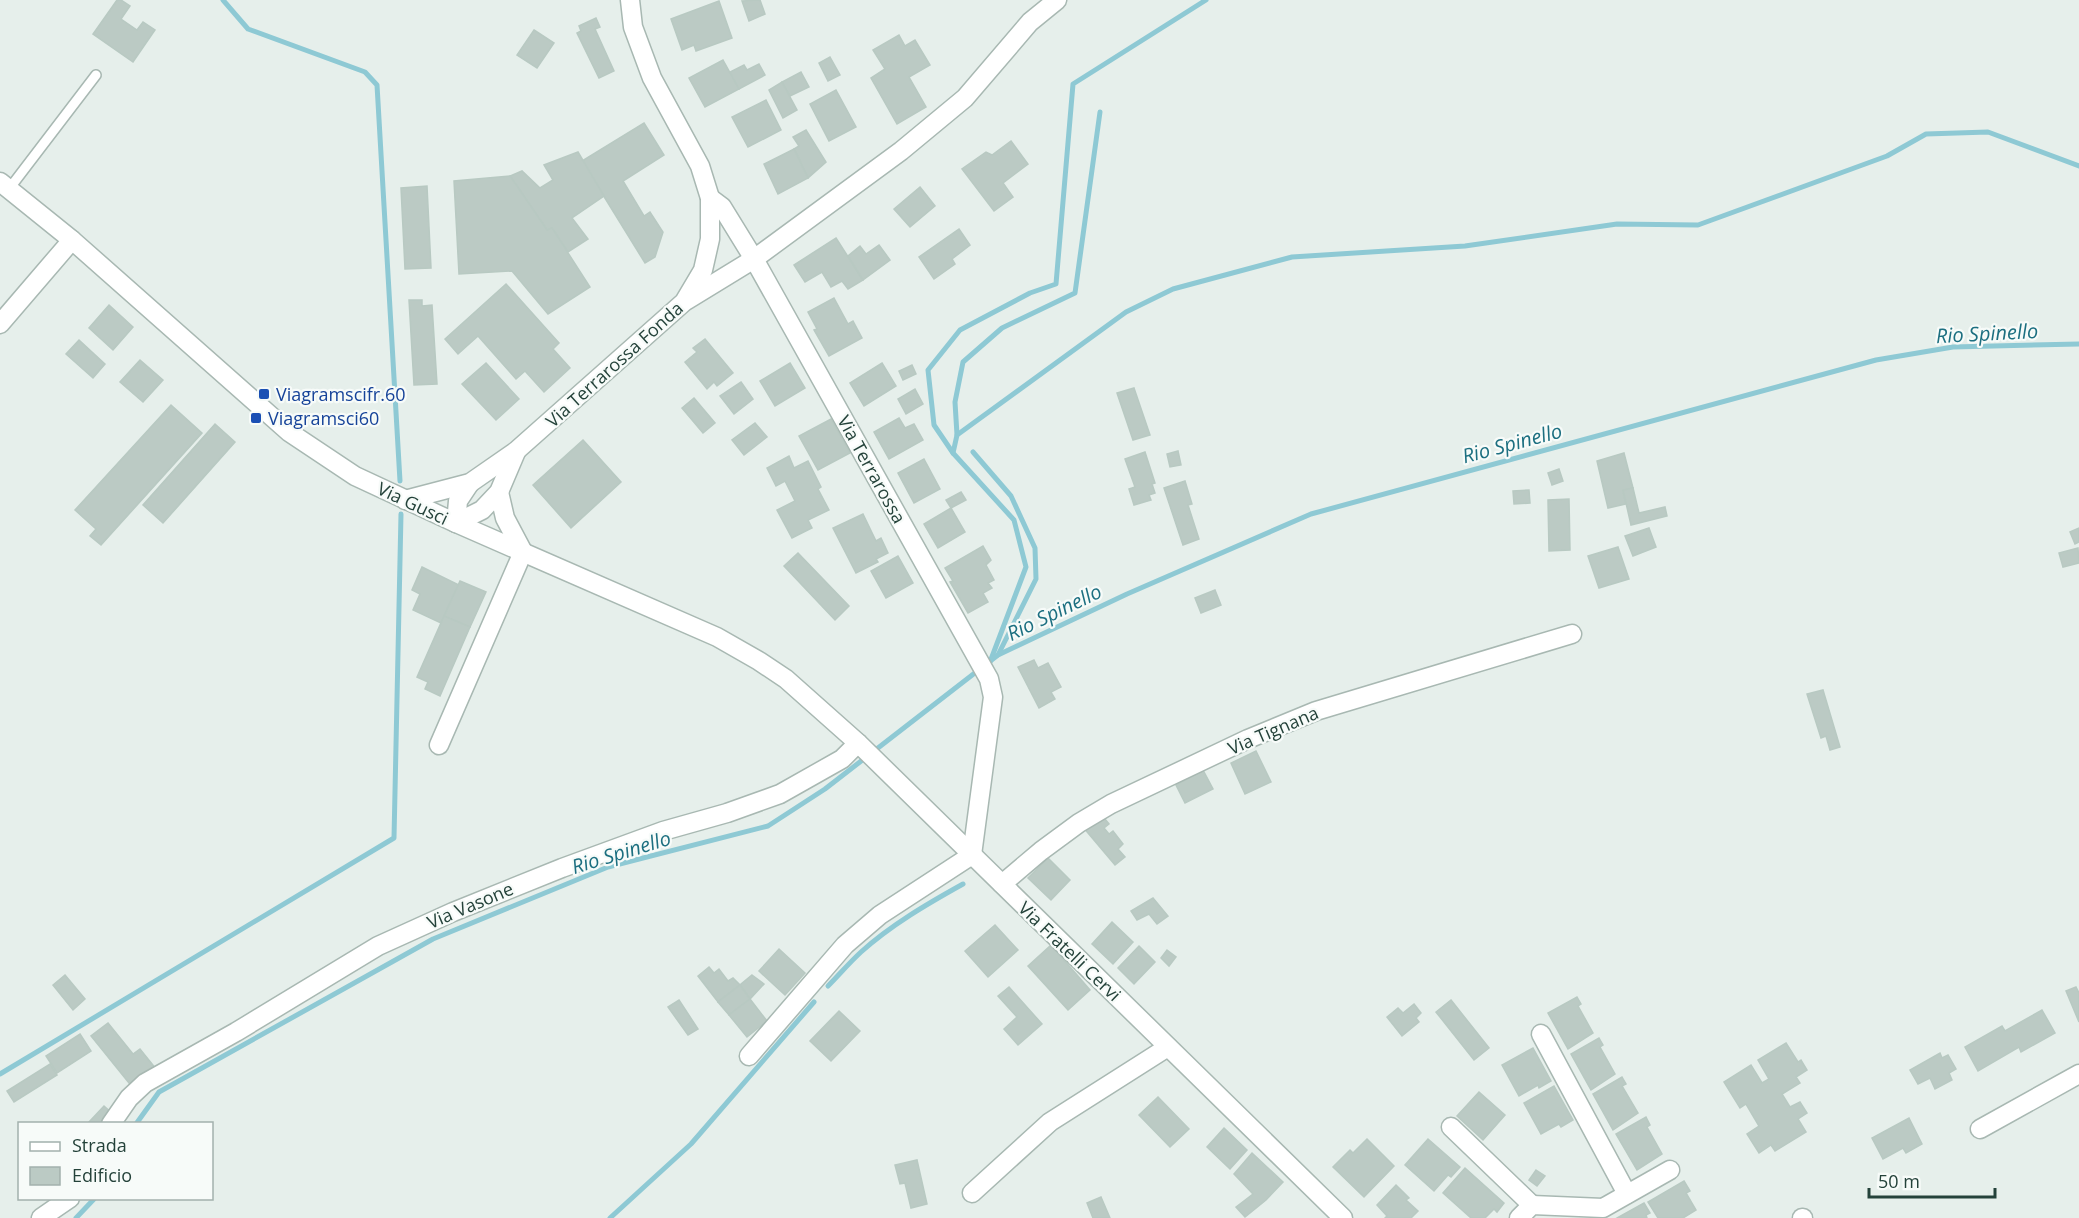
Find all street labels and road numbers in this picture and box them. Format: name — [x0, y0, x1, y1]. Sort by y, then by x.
street label: Via Terrarossa Fonda — [540, 296, 688, 432]
street label: Via Terrarossa — [832, 411, 912, 527]
street label: Via Gusci — [374, 476, 452, 530]
street label: Via Tignana — [1224, 700, 1322, 760]
street label: Via Vasone — [423, 876, 517, 934]
street label: Via Fratelli Cervi — [1014, 896, 1126, 1006]

